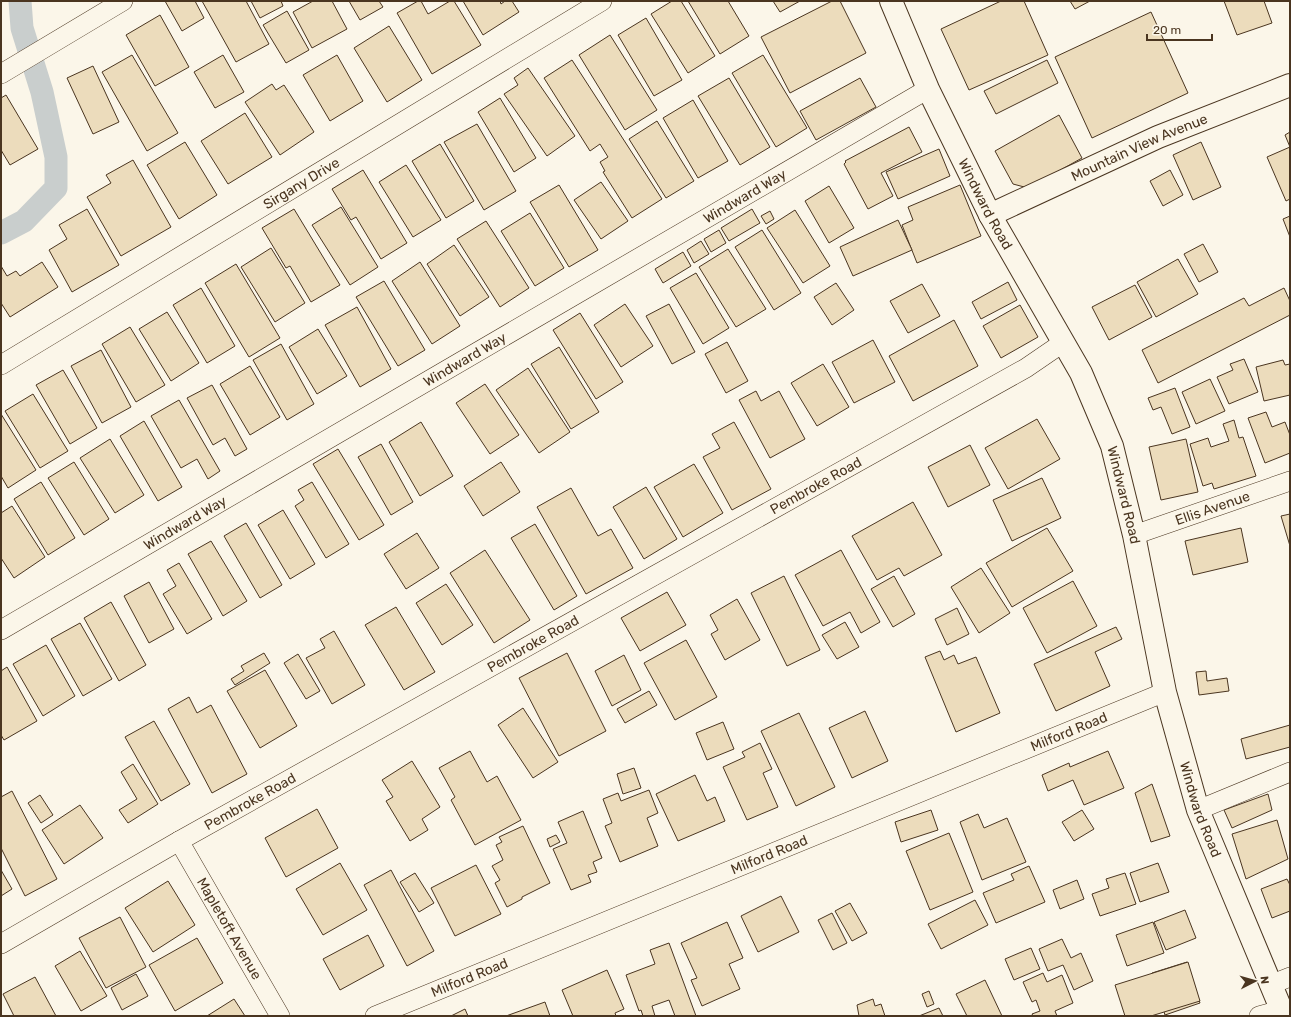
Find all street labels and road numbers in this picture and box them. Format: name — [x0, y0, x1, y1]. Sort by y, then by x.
street label: Mountain View Avenue — [1069, 110, 1210, 185]
street label: Sirgany Drive — [260, 154, 343, 213]
street label: Windward Road — [955, 156, 1016, 253]
street label: Windward Way — [700, 165, 790, 227]
street label: Windward Way — [421, 329, 510, 391]
street label: Windward Road — [1103, 444, 1144, 546]
street label: Pembroke Road — [767, 454, 865, 518]
street label: Ellis Avenue — [1173, 487, 1252, 529]
street label: Windward Way — [141, 492, 230, 554]
street label: Pembroke Road — [484, 611, 582, 676]
street label: Milford Road — [1028, 709, 1110, 755]
street label: Windward Road — [1176, 760, 1225, 860]
street label: Pembroke Road — [202, 769, 299, 834]
street label: Milford Road — [728, 832, 810, 878]
street label: Mapletoft Avenue — [193, 875, 265, 983]
street label: Milford Road — [429, 954, 510, 1001]

